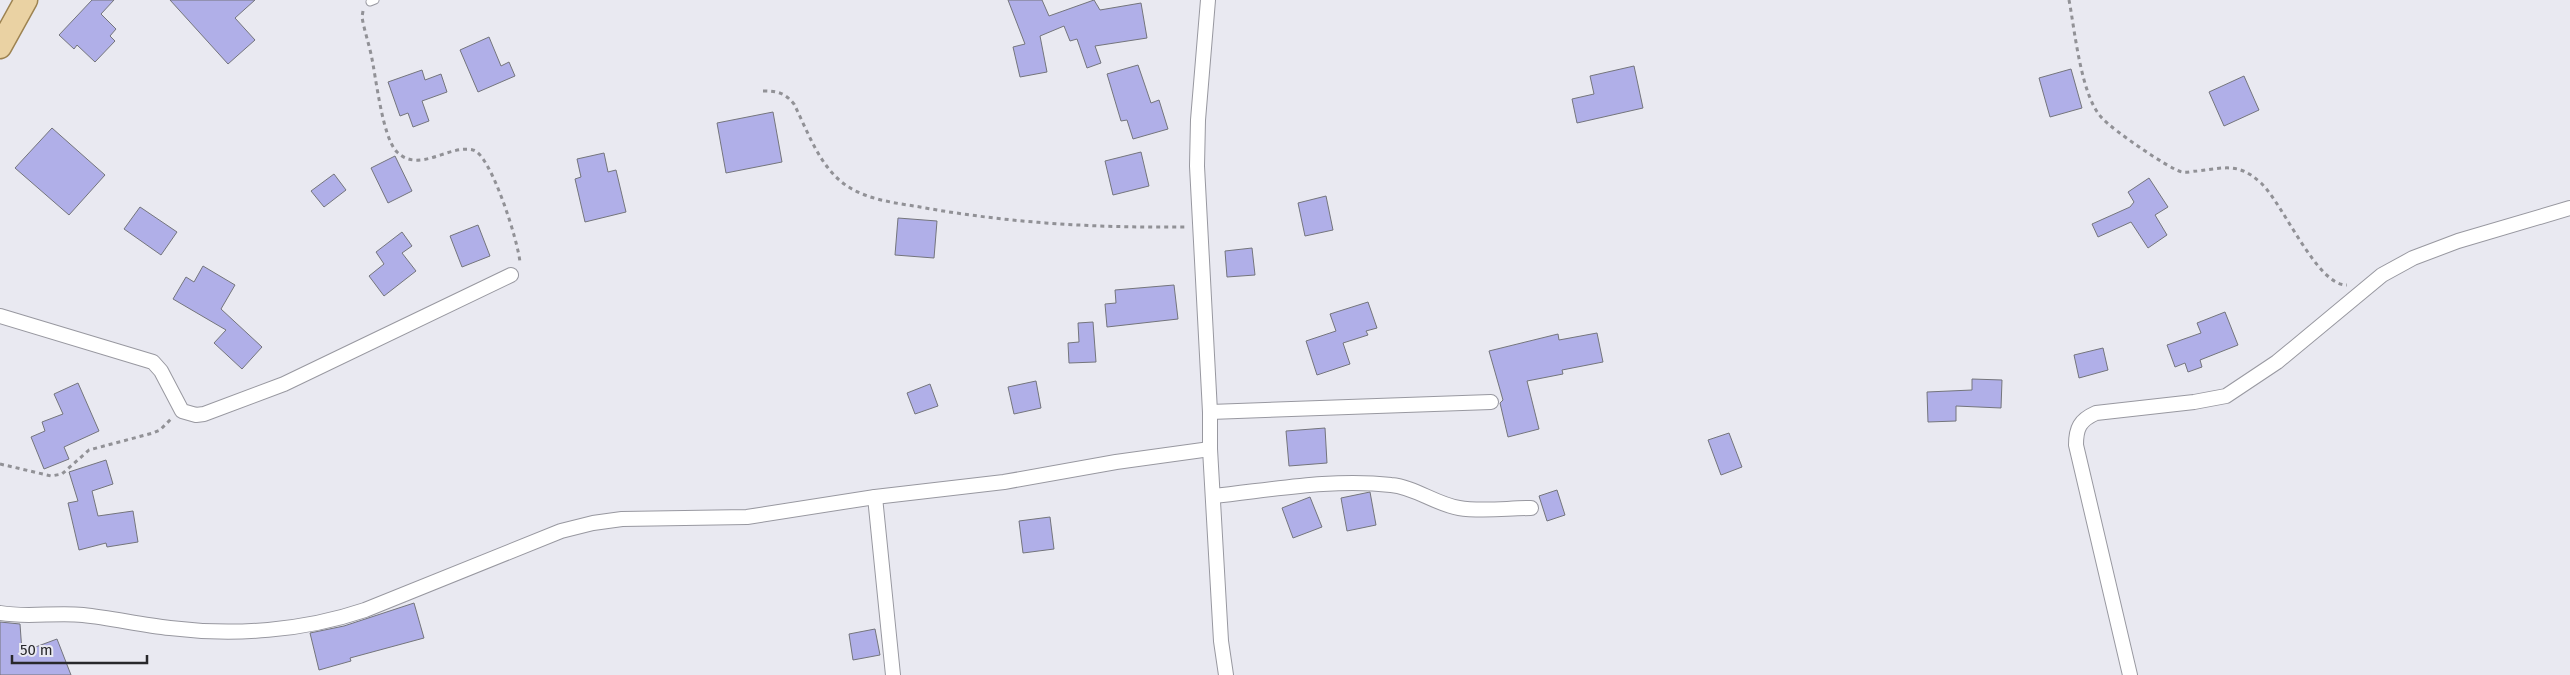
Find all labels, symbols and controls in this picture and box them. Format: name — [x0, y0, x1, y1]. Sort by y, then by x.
scale bar — [12, 632, 148, 664]
text: 50 m — [20, 641, 53, 659]

